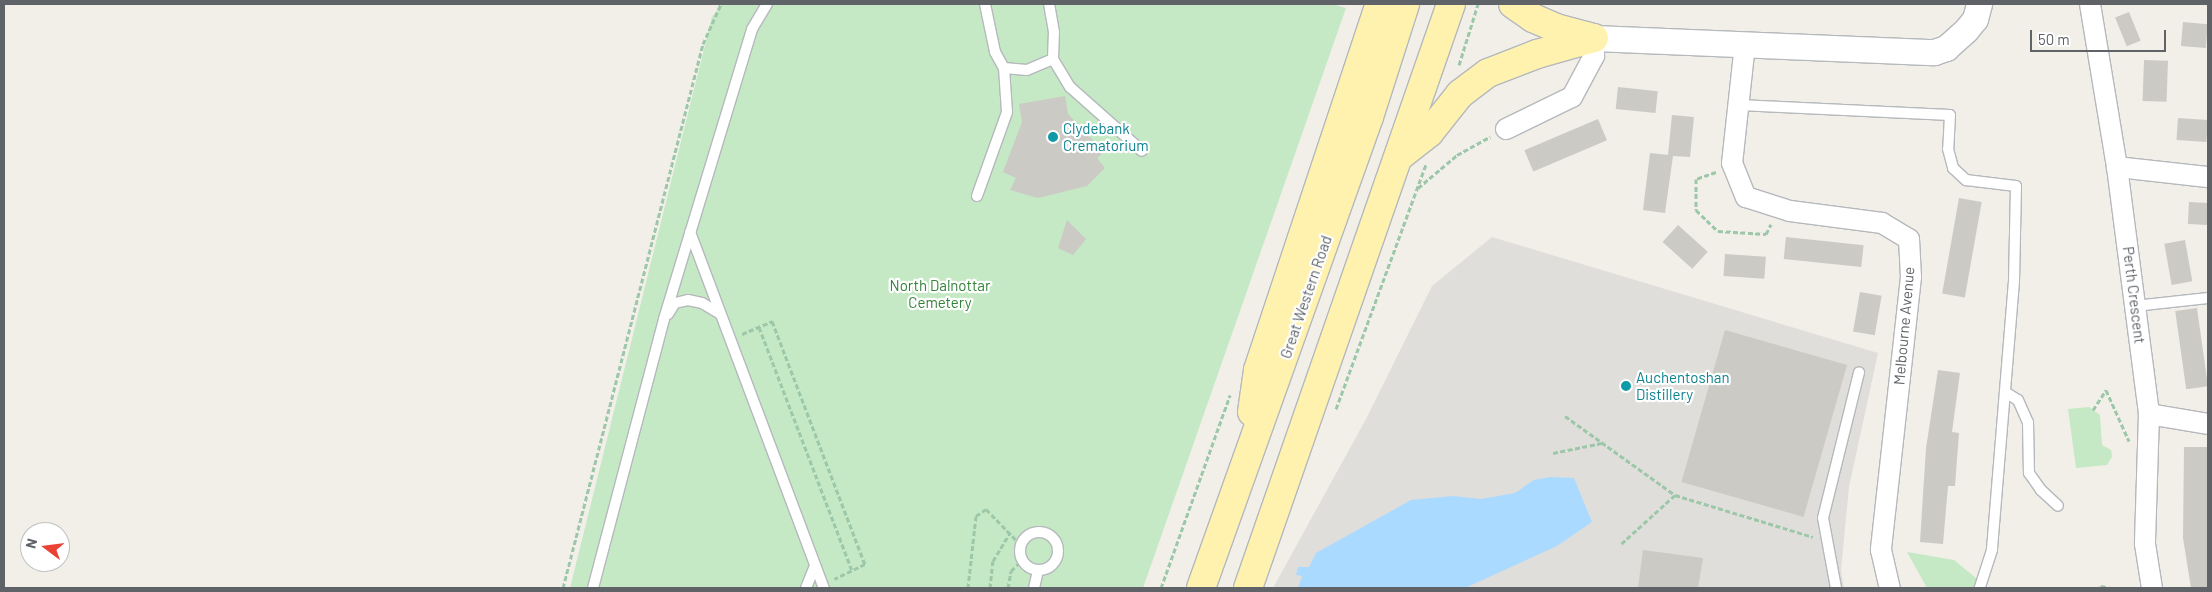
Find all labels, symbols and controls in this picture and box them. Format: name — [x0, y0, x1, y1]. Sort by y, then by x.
scale bar — [2032, 20, 2168, 52]
text: 50 m — [2038, 30, 2070, 48]
place label: Clydebank Crematorium — [1063, 119, 1149, 154]
marker: Clydebank Crematorium — [1047, 131, 1059, 143]
street label: Great Western Road — [1276, 233, 1336, 361]
street label: Perth Crescent — [2119, 245, 2149, 345]
street label: Melbourne Avenue — [1890, 266, 1918, 386]
park label: North Dalnottar Cemetery — [890, 276, 990, 311]
place label: Auchentoshan Distillery — [1636, 368, 1729, 403]
marker: Auchentoshan Distillery — [1620, 380, 1632, 392]
north arrow — [20, 522, 70, 572]
text: N — [22, 537, 40, 550]

